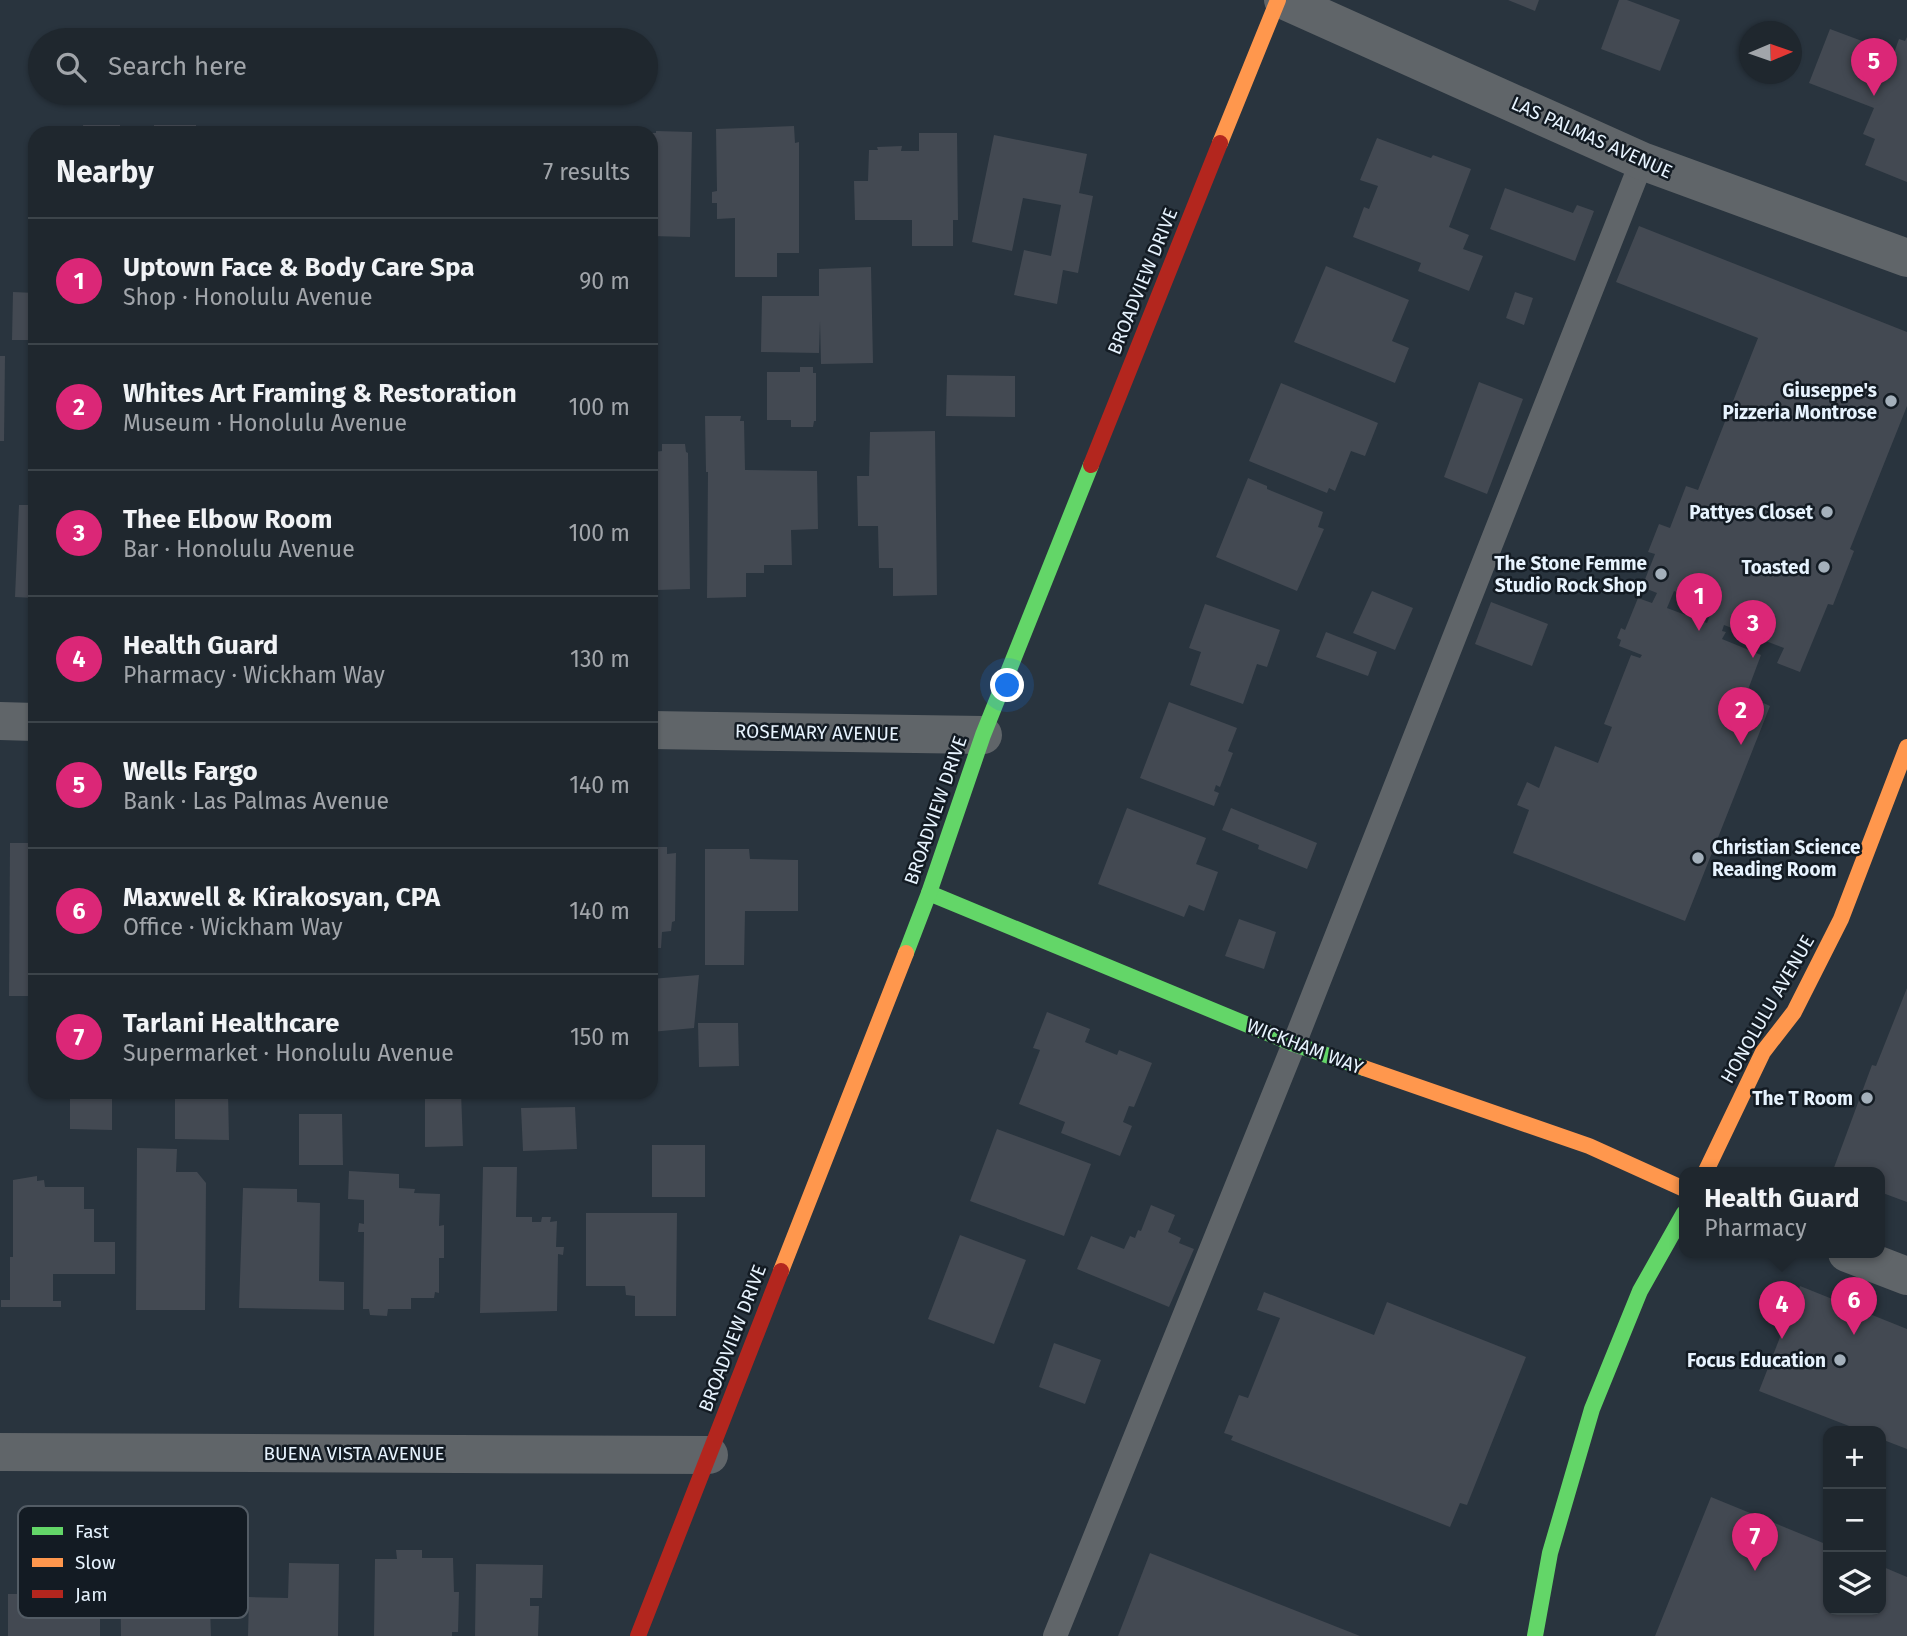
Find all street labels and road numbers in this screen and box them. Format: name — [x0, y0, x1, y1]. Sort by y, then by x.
street label: LAS PALMAS AVENUE — [1508, 92, 1676, 183]
street label: BROADVIEW DRIVE — [1103, 205, 1182, 358]
street label: ROSEMARY AVENUE — [735, 720, 899, 745]
street label: BROADVIEW DRIVE — [899, 733, 972, 888]
street label: HONOLULU AVENUE — [1716, 931, 1819, 1088]
street label: WICKHAM WAY — [1243, 1014, 1367, 1079]
street label: BROADVIEW DRIVE — [694, 1261, 771, 1415]
street label: BUENA VISTA AVENUE — [263, 1442, 445, 1465]

